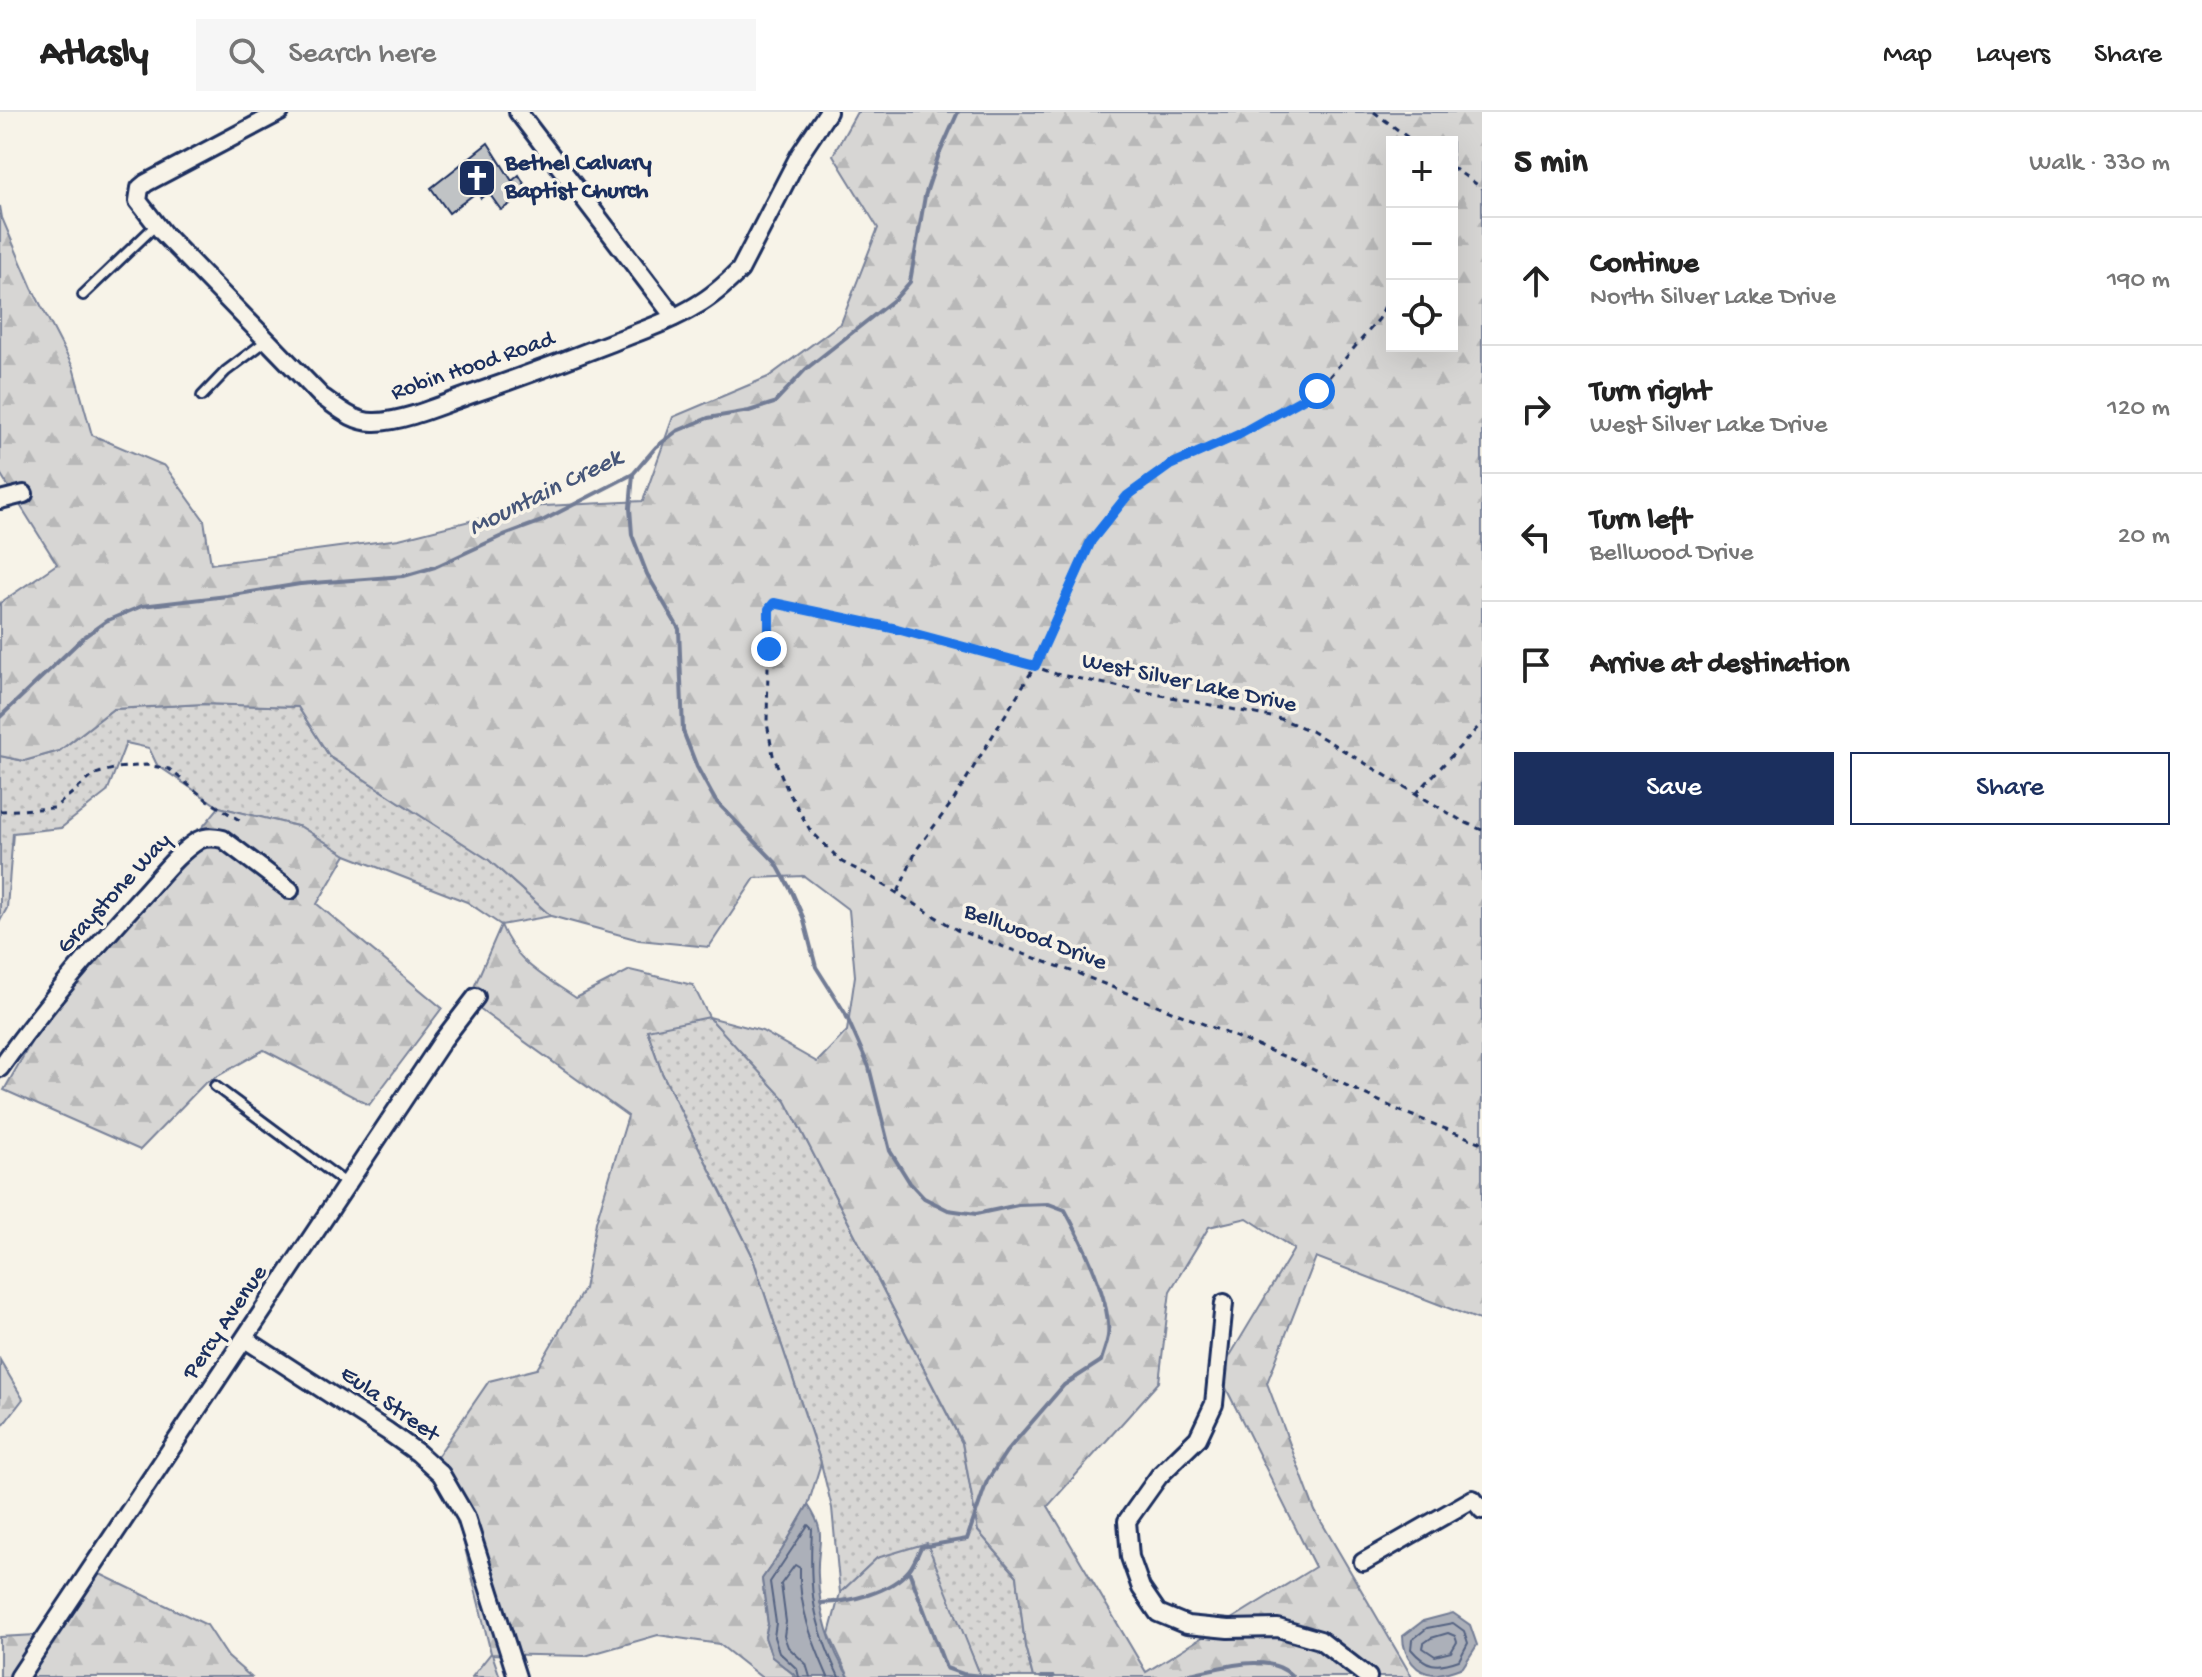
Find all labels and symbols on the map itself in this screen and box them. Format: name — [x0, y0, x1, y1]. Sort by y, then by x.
place label: Bethel Calvary Baptist Church — [504, 150, 652, 207]
church icon: Bethel Calvary Baptist Church — [456, 157, 498, 199]
street label: Robin Hood Road — [388, 325, 560, 409]
route start — [1299, 373, 1335, 409]
water label: Mountain Creek — [464, 442, 630, 545]
route end — [751, 631, 787, 667]
street label: West Silver Lake Drive — [1079, 647, 1300, 721]
street label: Graystone Way — [52, 827, 179, 961]
street label: Bellwood Drive — [958, 897, 1111, 979]
street label: Percy Avenue — [177, 1260, 275, 1387]
street label: Eula Street — [334, 1360, 446, 1451]

